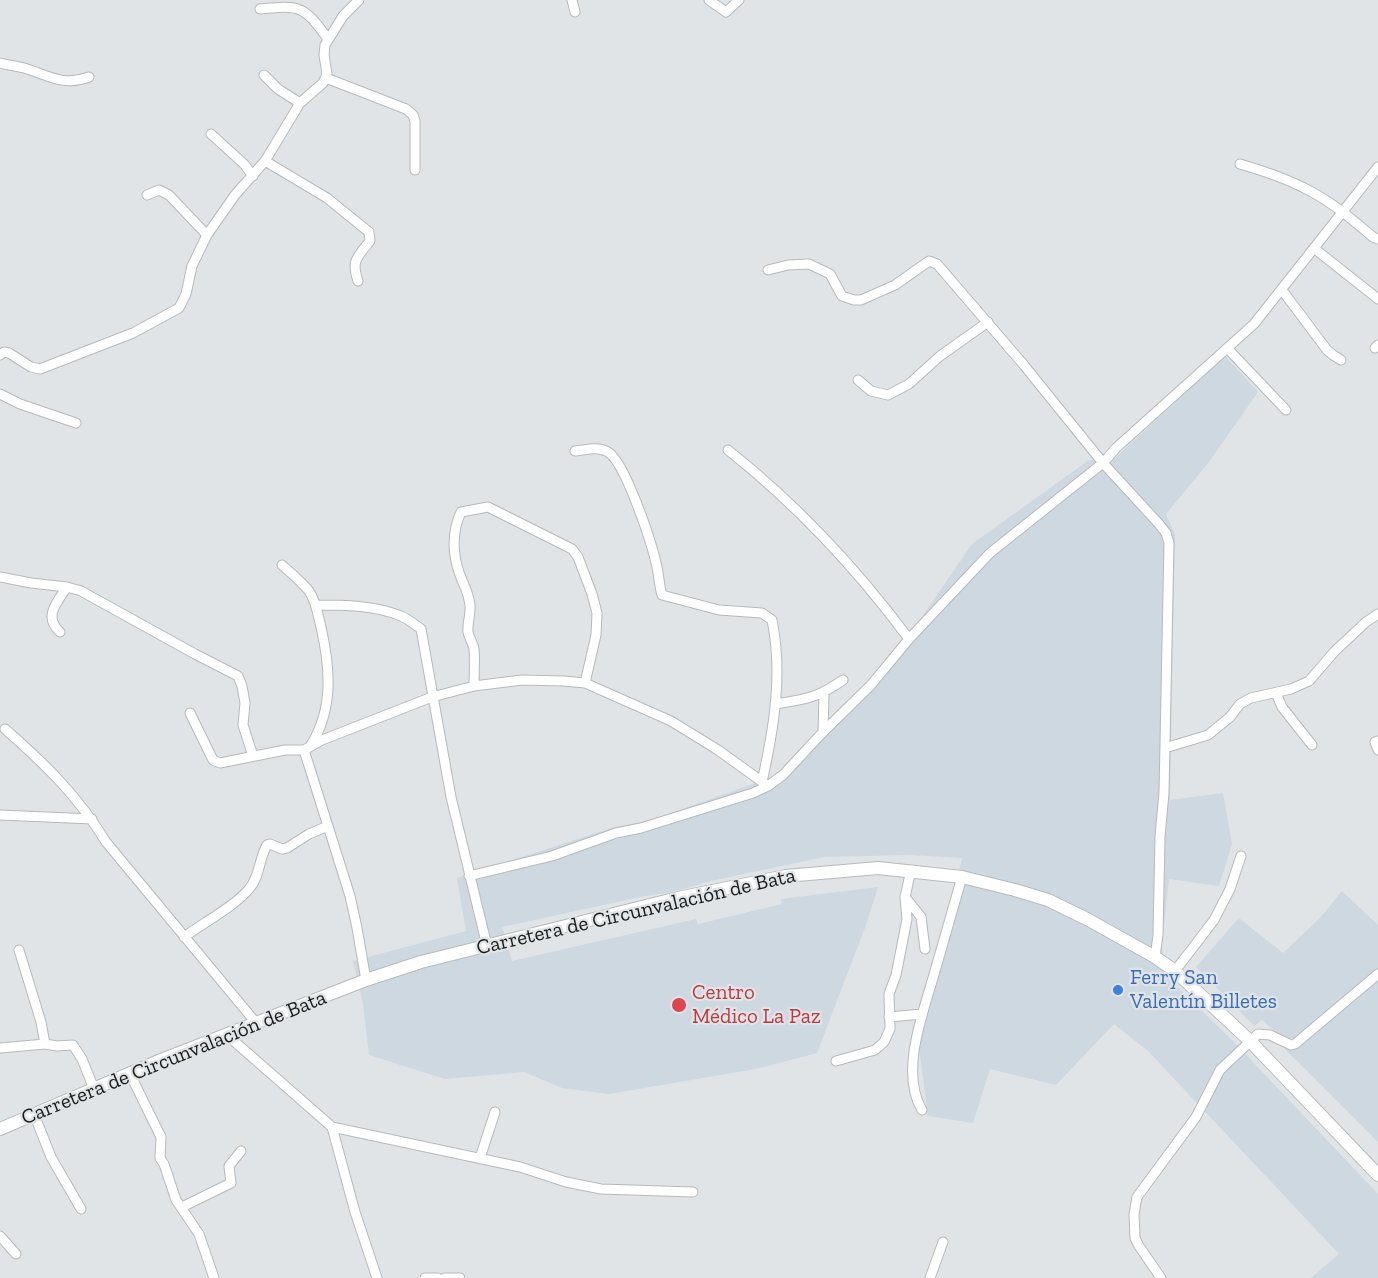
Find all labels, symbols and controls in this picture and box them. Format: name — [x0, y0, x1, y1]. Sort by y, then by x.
street label: Carretera de Circunvalación de Bata — [474, 863, 798, 961]
place label: Ferry San Valentín Billetes — [1130, 965, 1277, 1015]
place label: Centro Médico La Paz — [692, 980, 821, 1030]
marker: Ferry San Valentín Billetes — [1111, 983, 1125, 997]
street label: Carretera de Circunvalación de Bata — [18, 985, 330, 1131]
marker: Centro Médico La Paz — [670, 996, 688, 1014]

